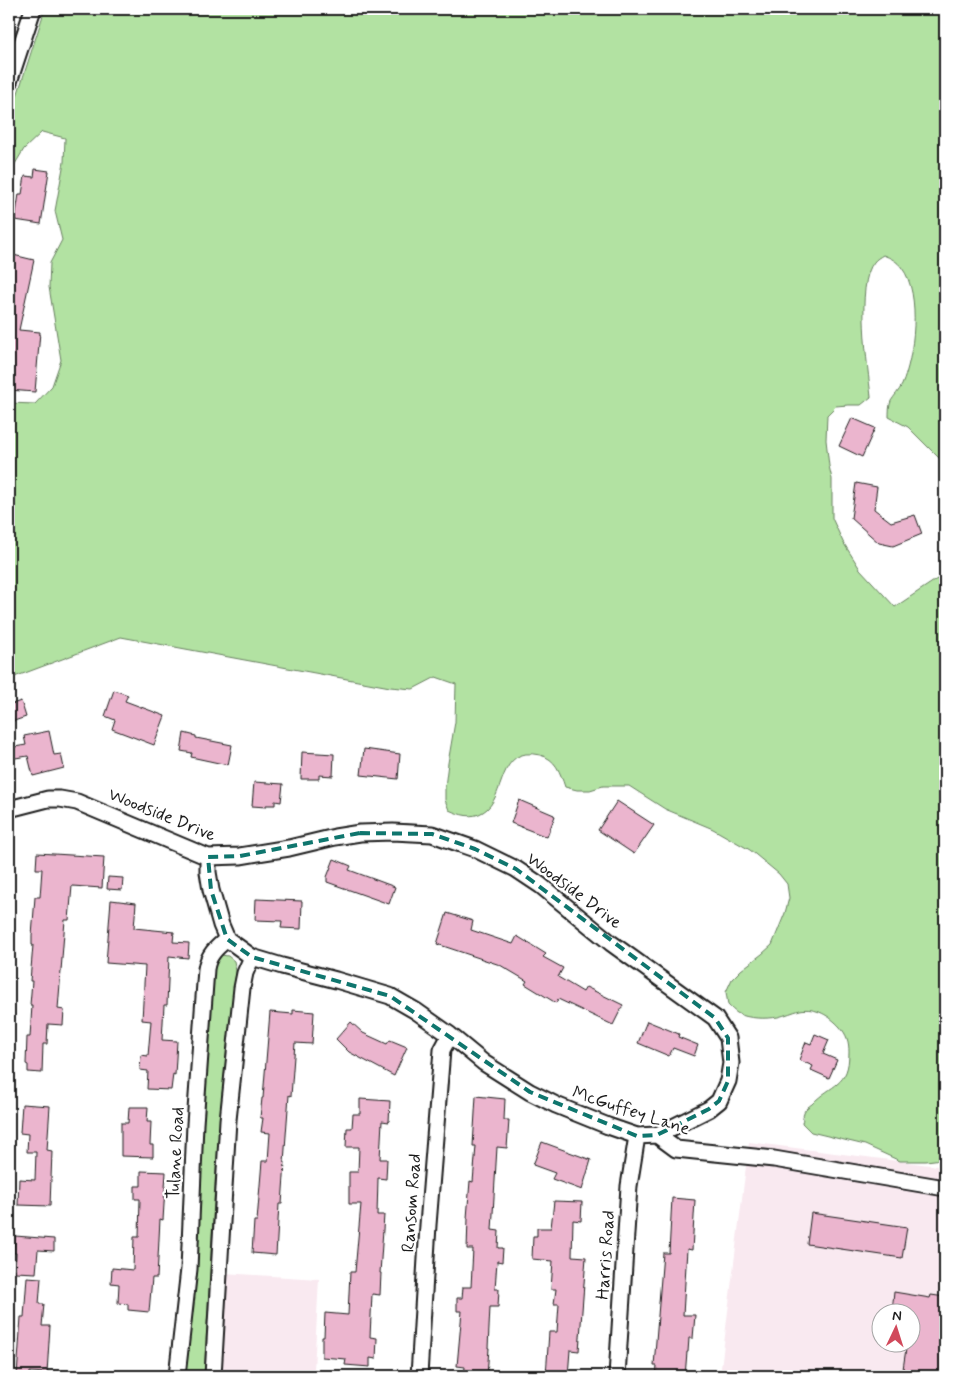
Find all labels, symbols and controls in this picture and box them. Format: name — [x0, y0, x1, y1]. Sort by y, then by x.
street label: Woodside Drive — [105, 783, 219, 847]
street label: Woodside Drive — [521, 847, 627, 935]
street label: McGuffey Lane — [569, 1081, 693, 1141]
street label: Tulane Road — [162, 1106, 190, 1200]
street label: Ransom Road — [397, 1153, 427, 1253]
street label: Harris Road — [591, 1209, 621, 1301]
north arrow — [872, 1302, 922, 1352]
text: N — [892, 1307, 902, 1325]

